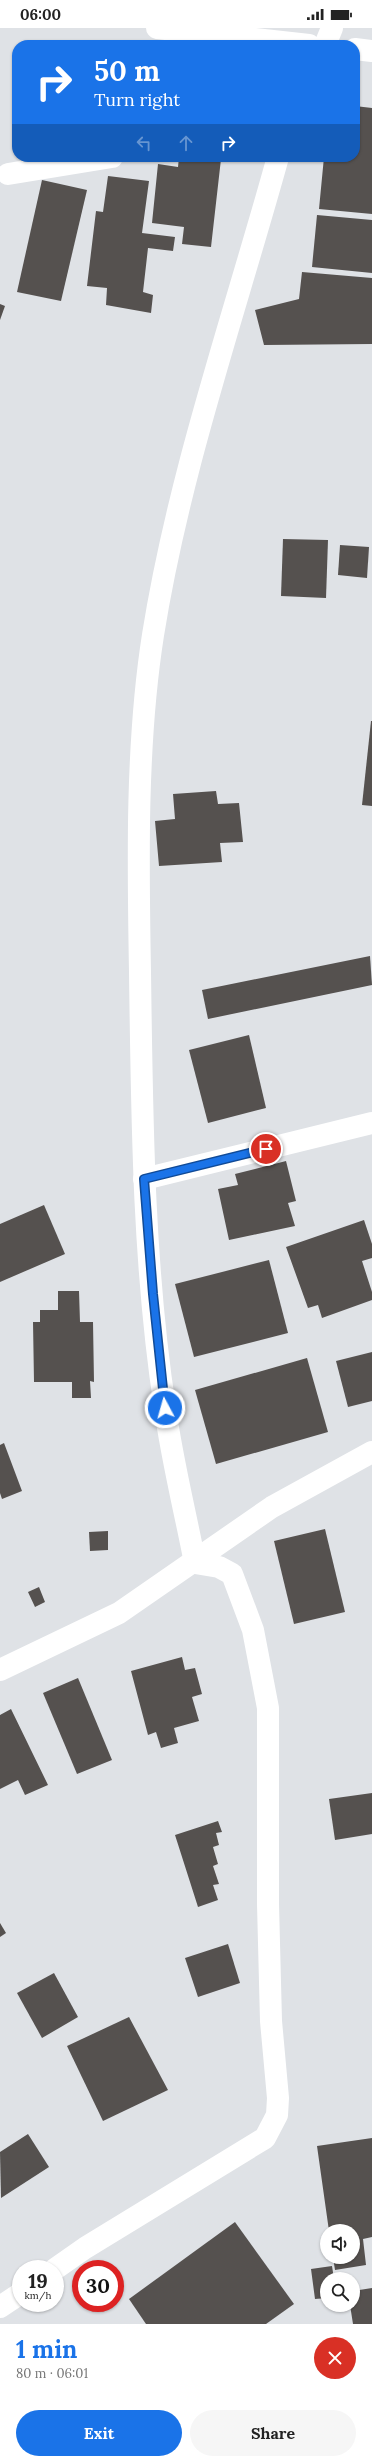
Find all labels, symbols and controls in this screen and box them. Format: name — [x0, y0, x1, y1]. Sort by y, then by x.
text: 06:00 — [20, 5, 61, 24]
text: 50 m — [94, 53, 160, 89]
icon: right — [28, 56, 80, 108]
text: Turn right — [94, 88, 180, 111]
icon: left — [133, 132, 155, 154]
icon: ahead — [175, 132, 197, 154]
icon: right — [217, 132, 239, 154]
pin — [249, 1132, 283, 1166]
icon: arrive — [255, 1138, 277, 1160]
position arrow — [144, 1387, 186, 1429]
map controls — [320, 2224, 360, 2312]
button: sound — [320, 2224, 360, 2264]
speed limit sign: 30 — [72, 2260, 124, 2312]
text: 19 — [28, 2268, 48, 2293]
button: search — [320, 2272, 360, 2312]
text: km/h — [24, 2289, 52, 2302]
text: 1 min — [16, 2334, 77, 2365]
button: close — [314, 2337, 356, 2379]
text: 80 m · 06:01 — [16, 2365, 88, 2382]
button: Exit — [16, 2410, 182, 2456]
button: Share — [190, 2410, 356, 2456]

